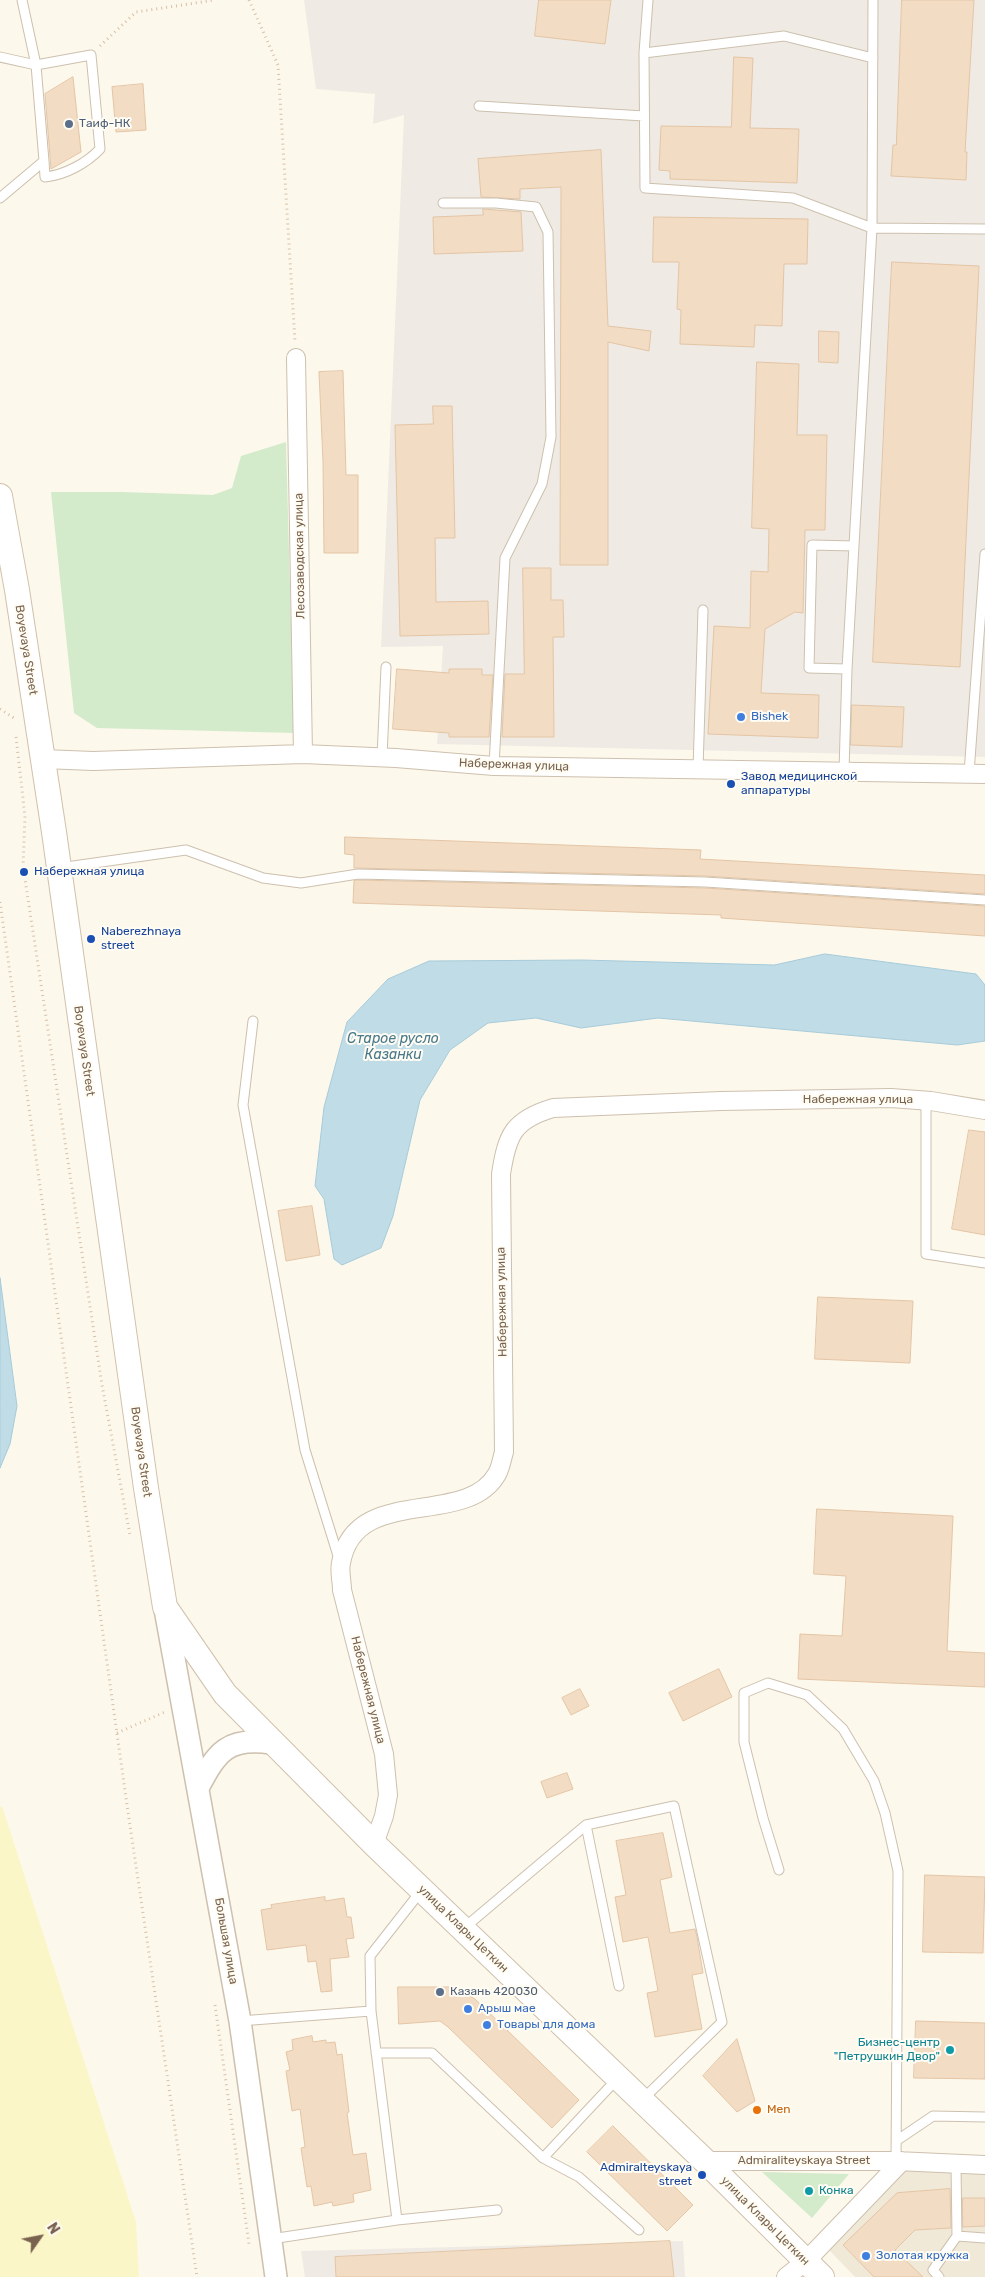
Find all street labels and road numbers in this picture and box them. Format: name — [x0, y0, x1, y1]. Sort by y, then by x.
street label: Лесозаводская улица — [292, 493, 308, 619]
street label: Boyevaya Street — [12, 604, 40, 696]
street label: Набережная улица — [459, 756, 569, 774]
street label: Boyevaya Street — [71, 1005, 97, 1097]
street label: Набережная улица — [803, 1093, 913, 1107]
street label: Набережная улица — [494, 1247, 510, 1357]
street label: Boyevaya Street — [128, 1406, 154, 1498]
street label: Набережная улица — [348, 1635, 388, 1745]
street label: улица Клары Цеткин — [415, 1882, 511, 1976]
street label: Большая улица — [211, 1897, 241, 1985]
street label: Admiraliteyskaya Street — [738, 2154, 870, 2168]
street label: улица Клары Цеткин — [717, 2173, 813, 2269]

